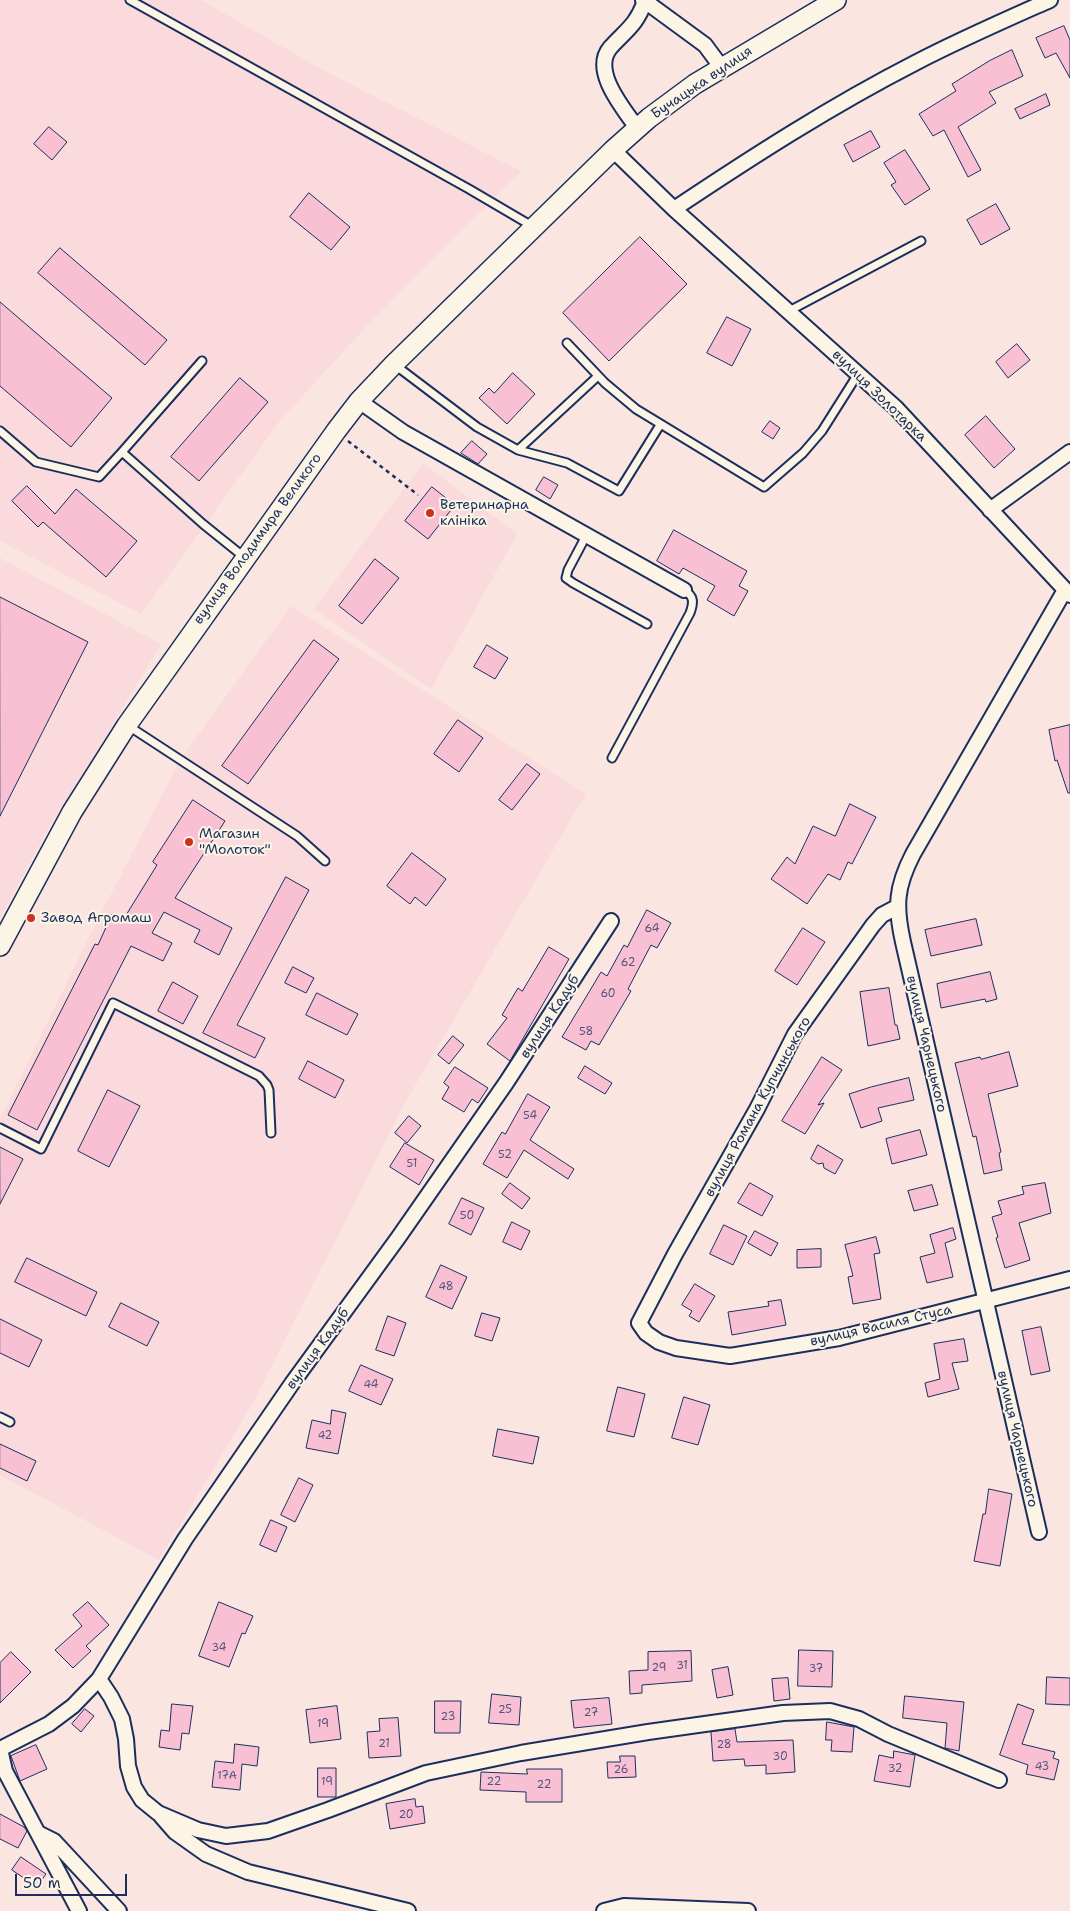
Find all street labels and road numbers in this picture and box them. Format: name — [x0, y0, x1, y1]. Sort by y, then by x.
street label: Бучацька вулиця — [648, 43, 756, 123]
street label: вулиця Золотарка — [828, 347, 930, 445]
street label: вулиця Володимира Великого — [190, 450, 326, 628]
street label: вулиця Кадуб — [517, 972, 583, 1062]
street label: вулиця Чарнецького — [902, 974, 950, 1114]
street label: вулиця Романа Купчинського — [701, 1014, 815, 1200]
street label: вулиця Василя Стуса — [809, 1302, 953, 1350]
street label: вулиця Кадуб — [283, 1305, 353, 1393]
street label: вулиця Чарнецького — [993, 1369, 1041, 1509]

